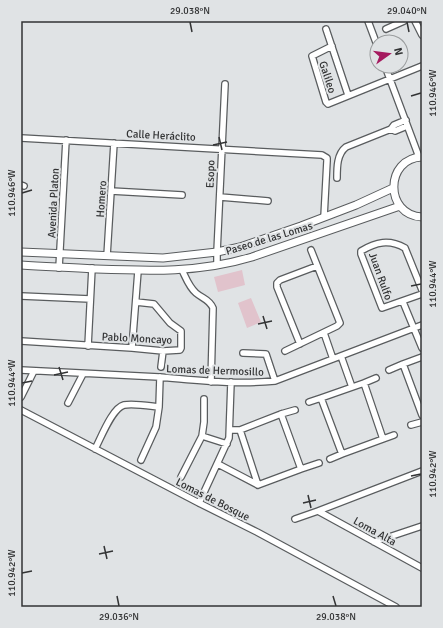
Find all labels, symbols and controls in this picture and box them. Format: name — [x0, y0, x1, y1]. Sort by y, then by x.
text: 29.038°N — [170, 5, 210, 17]
text: 29.040°N — [387, 5, 427, 17]
north arrow — [369, 34, 409, 74]
text: N — [391, 46, 405, 57]
street label: Galileo — [316, 59, 339, 95]
text: 110.946°W — [427, 69, 439, 117]
street label: Calle Heráclito — [126, 127, 196, 144]
street label: Esopo — [204, 159, 217, 188]
street label: Avenida Platon — [45, 168, 62, 238]
text: 110.946°W — [6, 169, 18, 217]
street label: Homero — [94, 180, 109, 218]
street label: Paseo de las Lomas — [224, 219, 314, 258]
street label: Juan Rulfo — [366, 251, 395, 302]
text: 110.944°W — [427, 260, 439, 308]
street label: Pablo Moncayo — [101, 330, 173, 347]
text: 110.944°W — [6, 359, 18, 407]
street label: Lomas de Hermosillo — [166, 362, 264, 379]
text: 110.942°W — [427, 450, 439, 498]
street label: Lomas de Bosque — [174, 475, 252, 524]
street label: Loma Alta — [351, 514, 399, 549]
text: 110.942°W — [6, 549, 18, 597]
text: 29.036°N — [99, 611, 139, 623]
text: 29.038°N — [316, 611, 356, 623]

